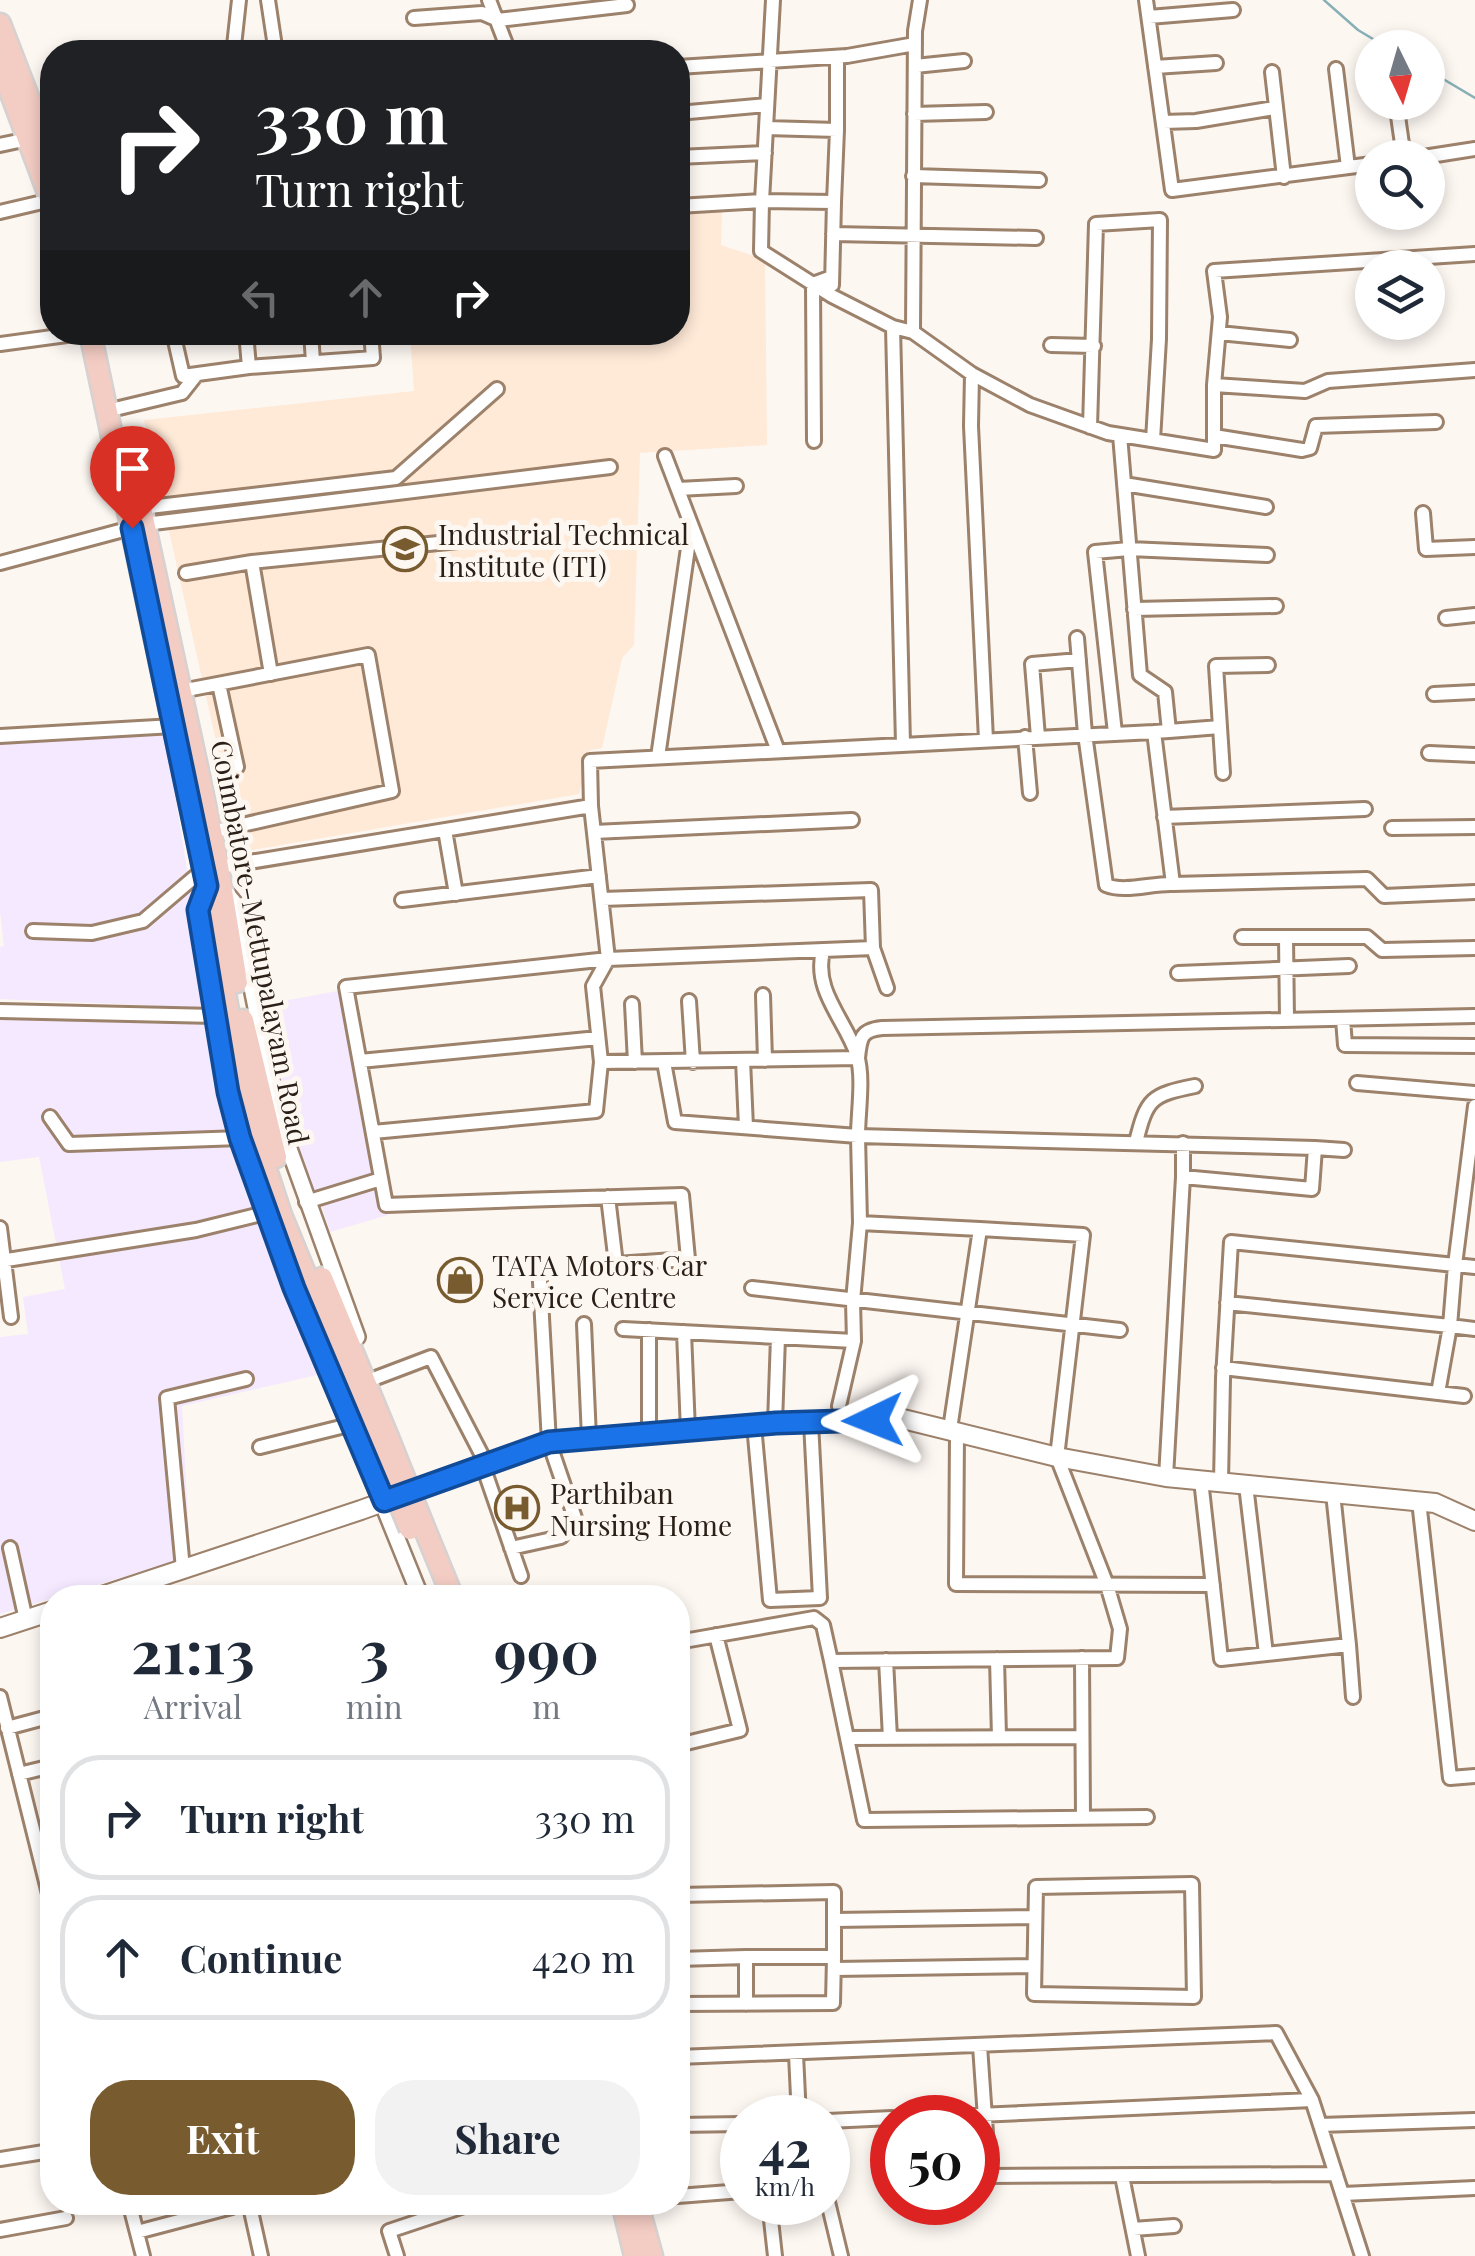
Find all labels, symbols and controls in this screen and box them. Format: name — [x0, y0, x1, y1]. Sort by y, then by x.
north arrow — [1355, 30, 1445, 120]
map controls — [1355, 30, 1445, 340]
text: 330 m — [255, 68, 448, 162]
icon: right — [90, 80, 220, 210]
button: search — [1355, 140, 1445, 230]
text: Turn right — [255, 158, 463, 218]
button: layers — [1355, 250, 1445, 340]
icon: left — [233, 270, 288, 325]
icon: ahead — [338, 270, 393, 325]
icon: right — [443, 270, 498, 325]
pin — [90, 426, 175, 529]
icon: arrive — [105, 441, 160, 496]
place label: Industrial Technical Institute (ITI) — [438, 515, 689, 584]
school or university icon: Industrial Technical Institute (ITI) — [382, 526, 428, 572]
street label: Coimbatore-Mettupalayam Road — [204, 737, 318, 1147]
place label: TATA Motors Car Service Centre — [492, 1246, 708, 1315]
shop icon: TATA Motors Car Service Centre — [437, 1257, 483, 1303]
position arrow — [821, 1368, 925, 1472]
place label: Parthiban Nursing Home — [550, 1474, 732, 1543]
hospital icon: Parthiban Nursing Home — [494, 1485, 540, 1531]
text: 21:13 — [131, 1609, 255, 1689]
text: 3 — [360, 1609, 389, 1689]
text: 990 — [494, 1609, 599, 1689]
text: Arrival — [144, 1684, 242, 1727]
text: min — [346, 1684, 403, 1727]
text: m — [532, 1684, 561, 1727]
icon: right — [95, 1790, 150, 1845]
text: Turn right — [180, 1792, 364, 1843]
text: 330 m — [535, 1792, 635, 1843]
icon: ahead — [95, 1930, 150, 1985]
text: Continue — [180, 1932, 342, 1983]
text: 420 m — [532, 1932, 635, 1983]
button: Exit — [90, 2080, 355, 2195]
button: Share — [375, 2080, 640, 2195]
speed limit sign: 50 — [870, 2095, 1000, 2225]
text: 42 — [759, 2114, 811, 2181]
text: km/h — [755, 2169, 815, 2202]

